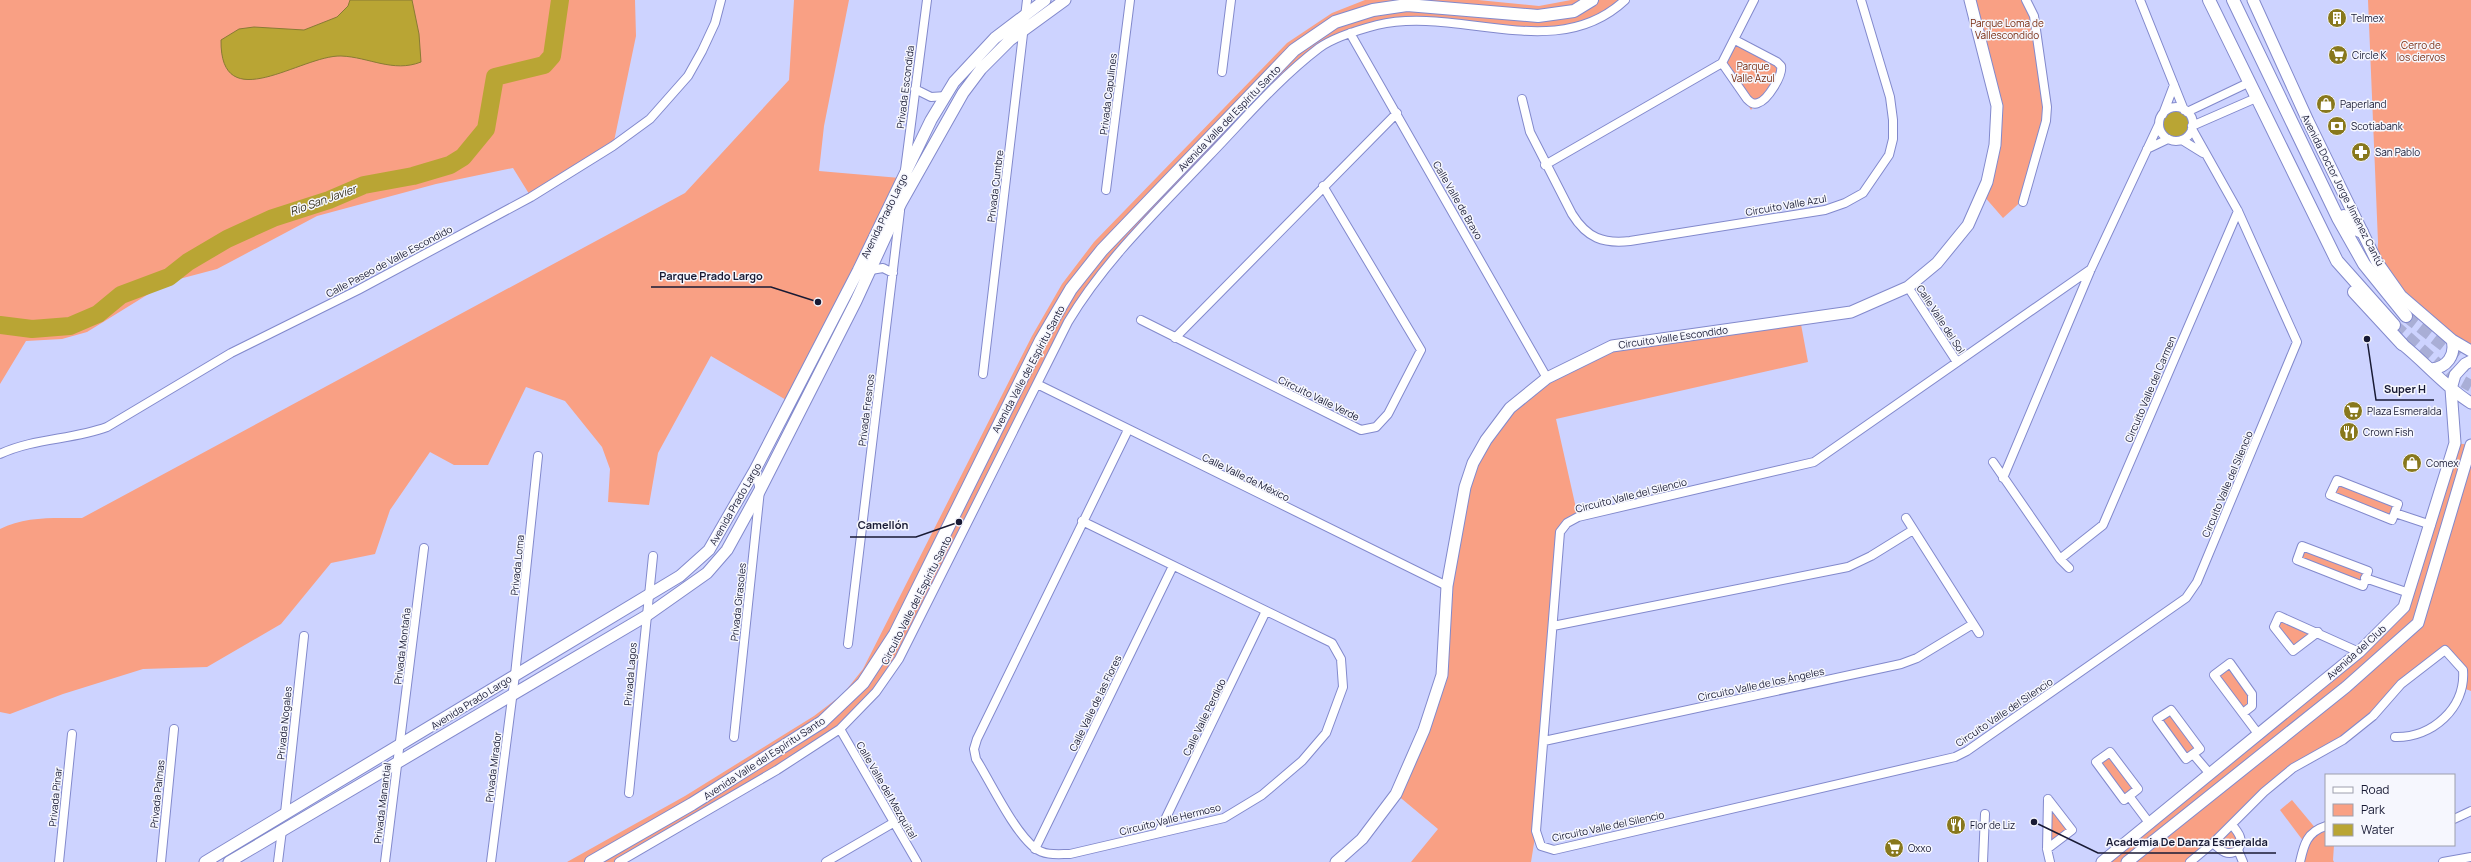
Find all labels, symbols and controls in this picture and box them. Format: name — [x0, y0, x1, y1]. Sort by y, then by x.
building icon: Telmex — [2326, 7, 2348, 29]
place label: Telmex — [2351, 11, 2384, 25]
park label: Parque Loma de Vallescondido — [1970, 16, 2044, 42]
park label: Cerro de los ciervos — [2397, 38, 2445, 64]
supermarket icon: Circle K — [2327, 44, 2349, 66]
street label: Privada Escondida — [893, 45, 917, 129]
place label: Circle K — [2352, 48, 2387, 62]
street label: Privada Capulines — [1096, 52, 1120, 136]
park label: Parque Valle Azul — [1731, 59, 1775, 85]
street label: Avenida Valle del Espíritu Santo — [1174, 62, 1284, 174]
shop icon: Paperland — [2315, 93, 2337, 115]
place label: Paperland — [2340, 97, 2387, 111]
street label: Avenida Doctor Jorge Jiménez Cantú — [2299, 112, 2387, 268]
bank icon: Scotiabank — [2326, 115, 2348, 137]
place label: Scotiabank — [2351, 119, 2404, 133]
pharmacy icon: San Pablo — [2350, 141, 2372, 163]
place label: San Pablo — [2375, 145, 2420, 159]
street label: Privada Cumbre — [984, 149, 1006, 223]
street label: Calle Valle de Bravo — [1430, 158, 1486, 242]
street label: Avenida Prado Largo — [857, 171, 911, 261]
water label: Río San Javier — [288, 180, 360, 218]
street label: Circuito Valle Azul — [1744, 191, 1828, 219]
street label: Calle Paseo de Valle Escondido — [323, 222, 455, 300]
callout: Parque Prado Largo — [651, 264, 771, 287]
text: Parque Prado Largo — [659, 268, 763, 283]
street label: Calle Valle del Sol — [1914, 282, 1968, 356]
street label: Avenida Valle del Espíritu Santo — [988, 303, 1068, 435]
street label: Circuito Valle Escondido — [1617, 322, 1729, 352]
street label: Circuito Valle del Carmen — [2121, 333, 2179, 445]
street label: Circuito Valle Verde — [1276, 372, 1362, 424]
street label: Privada Fresnos — [855, 373, 877, 447]
callout: Super H — [2376, 377, 2434, 400]
text: Super H — [2384, 381, 2426, 396]
supermarket icon: Plaza Esmeralda — [2342, 400, 2364, 422]
place label: Plaza Esmeralda — [2367, 404, 2442, 418]
restaurant icon: Crown Fish — [2338, 421, 2360, 443]
place label: Crown Fish — [2363, 425, 2414, 439]
street label: Circuito Valle del Silencio — [2198, 429, 2256, 539]
street label: Calle Valle de México — [1200, 450, 1292, 504]
shop icon: Comex — [2401, 452, 2423, 474]
place label: Comex — [2426, 456, 2459, 470]
street label: Avenida Prado Largo — [706, 460, 764, 548]
street label: Circuito Valle del Silencio — [1574, 474, 1688, 516]
callout: Camellón — [850, 514, 916, 537]
text: Camellón — [858, 517, 908, 532]
street label: Circuito Valle del Espíritu Santo — [877, 533, 955, 667]
street label: Privada Loma — [507, 534, 527, 596]
street label: Privada Girasoles — [727, 562, 749, 642]
street label: Privada Montaña — [390, 607, 414, 685]
street label: Avenida del Club — [2323, 621, 2389, 683]
street label: Privada Lagos — [620, 642, 640, 706]
street label: Calle Valle de las Flores — [1066, 652, 1124, 754]
street label: Circuito Valle de los Ángeles — [1697, 664, 1825, 704]
street label: Avenida Prado Largo — [428, 671, 514, 733]
street label: Circuito Valle del Silencio — [1953, 674, 2055, 750]
street label: Calle Valle Perdido — [1179, 676, 1229, 758]
street label: Privada Nogales — [273, 686, 295, 760]
street label: Avenida Valle del Espíritu Santo — [700, 713, 828, 803]
street label: Privada Mirador — [482, 731, 504, 803]
street label: Calle Valle del Mezquital — [853, 739, 921, 841]
street label: Privada Palmas — [146, 759, 168, 829]
street label: Privada Manantial — [370, 762, 394, 844]
street label: Privada Pinar — [45, 766, 65, 827]
legend — [2325, 774, 2455, 846]
text: Road — [2361, 781, 2389, 798]
street label: Circuito Valle Hermoso — [1118, 800, 1222, 838]
text: Park — [2361, 801, 2386, 818]
street label: Circuito Valle del Silencio — [1551, 807, 1665, 845]
restaurant icon: Flor de Liz — [1945, 814, 1967, 836]
place label: Flor de Liz — [1970, 818, 2015, 832]
text: Water — [2361, 821, 2395, 838]
callout: Academia De Danza Esmeralda — [2098, 830, 2276, 853]
text: Academia De Danza Esmeralda — [2106, 834, 2268, 849]
supermarket icon: Oxxo — [1883, 837, 1905, 859]
place label: Oxxo — [1908, 841, 1931, 855]

